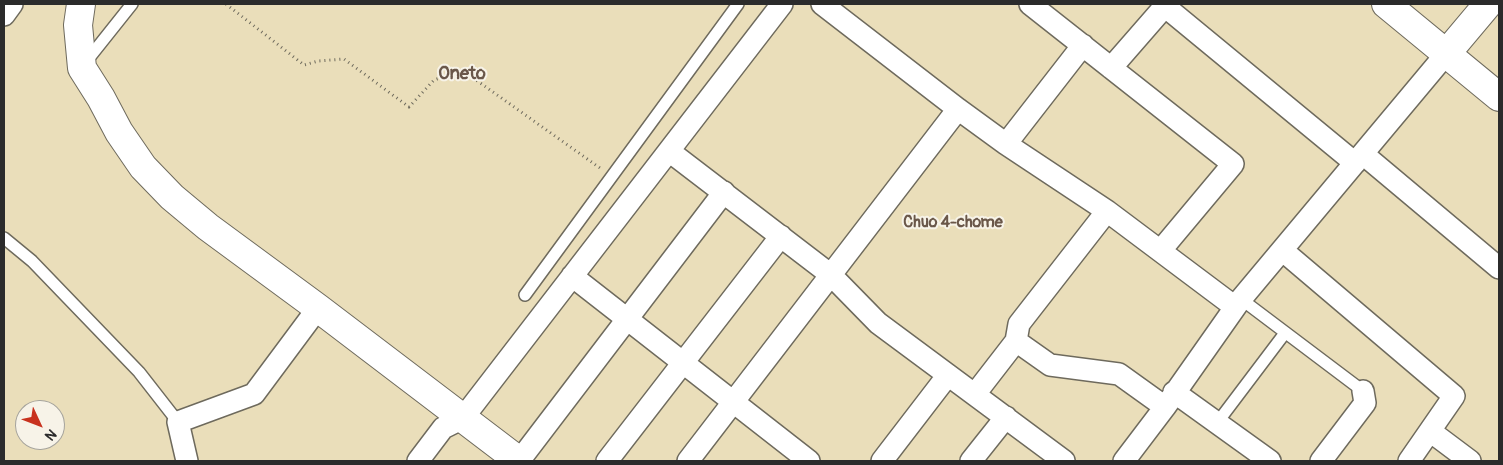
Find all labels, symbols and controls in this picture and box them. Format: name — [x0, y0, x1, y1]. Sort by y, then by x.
district label: Oneto — [438, 63, 486, 85]
district label: Chuo 4-chome — [903, 213, 1003, 233]
north arrow — [15, 400, 65, 450]
text: N — [41, 426, 60, 444]

